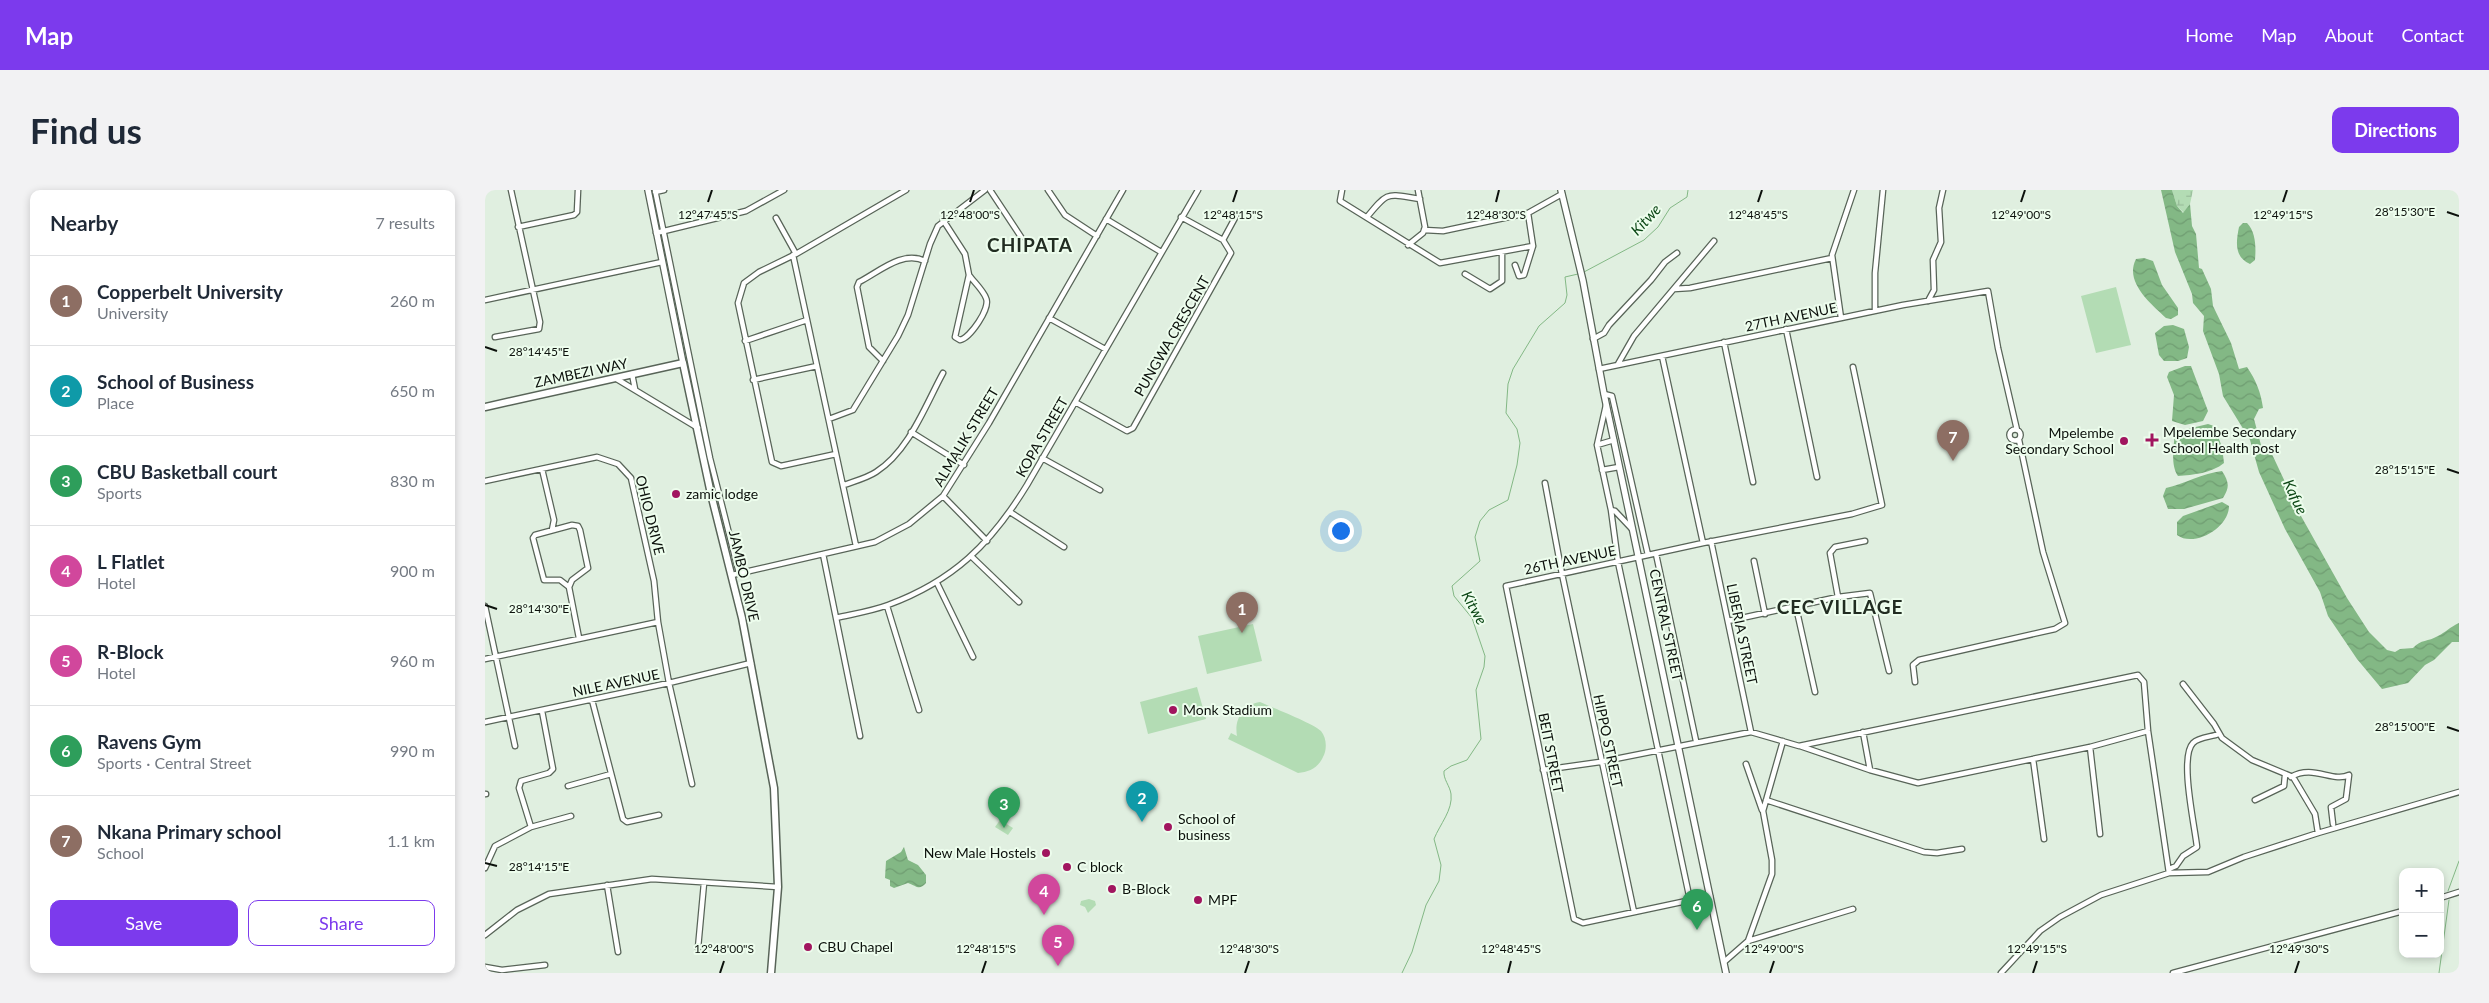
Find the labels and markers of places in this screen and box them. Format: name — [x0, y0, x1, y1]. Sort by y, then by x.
pin: 7 — [1937, 420, 1969, 461]
place label: Mpelembe Secondary School Health post — [2163, 423, 2297, 456]
place label: Mpelembe Secondary School — [2005, 424, 2114, 457]
marker: Mpelembe Secondary School Health post — [2145, 433, 2159, 447]
marker: Mpelembe Secondary School — [2118, 435, 2130, 447]
place label: zamic lodge — [686, 485, 758, 502]
marker: zamic lodge — [670, 488, 682, 500]
pin: 1 — [1226, 592, 1258, 633]
place label: Monk Stadium — [1183, 701, 1272, 718]
marker: Monk Stadium — [1167, 704, 1179, 716]
pin: 2 — [1126, 781, 1158, 822]
pin: 3 — [988, 787, 1020, 828]
place label: School of business — [1178, 810, 1236, 843]
marker: School of business — [1162, 821, 1174, 833]
place label: New Male Hostels — [924, 844, 1036, 861]
marker: New Male Hostels — [1040, 847, 1052, 859]
place label: C block — [1077, 858, 1124, 875]
marker: C block — [1061, 861, 1073, 873]
pin: 4 — [1028, 874, 1060, 915]
place label: B-Block — [1122, 880, 1171, 897]
marker: B-Block — [1106, 883, 1118, 895]
pin: 6 — [1681, 889, 1713, 930]
place label: MPF — [1208, 891, 1237, 908]
marker: MPF — [1192, 894, 1204, 906]
pin: 5 — [1042, 925, 1074, 966]
place label: CBU Chapel — [818, 938, 893, 955]
marker: CBU Chapel — [802, 941, 814, 953]

